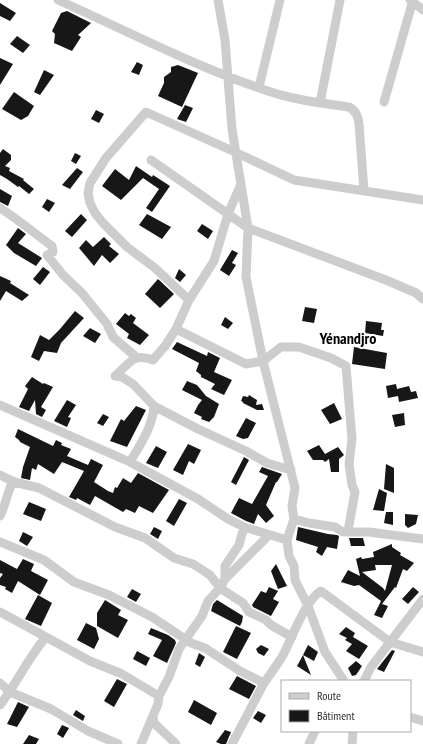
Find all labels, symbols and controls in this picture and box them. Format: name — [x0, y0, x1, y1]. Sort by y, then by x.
district label: Yénandjro — [319, 328, 376, 348]
legend — [281, 680, 411, 732]
text: Route — [317, 688, 341, 703]
text: Bâtiment — [317, 708, 355, 723]

